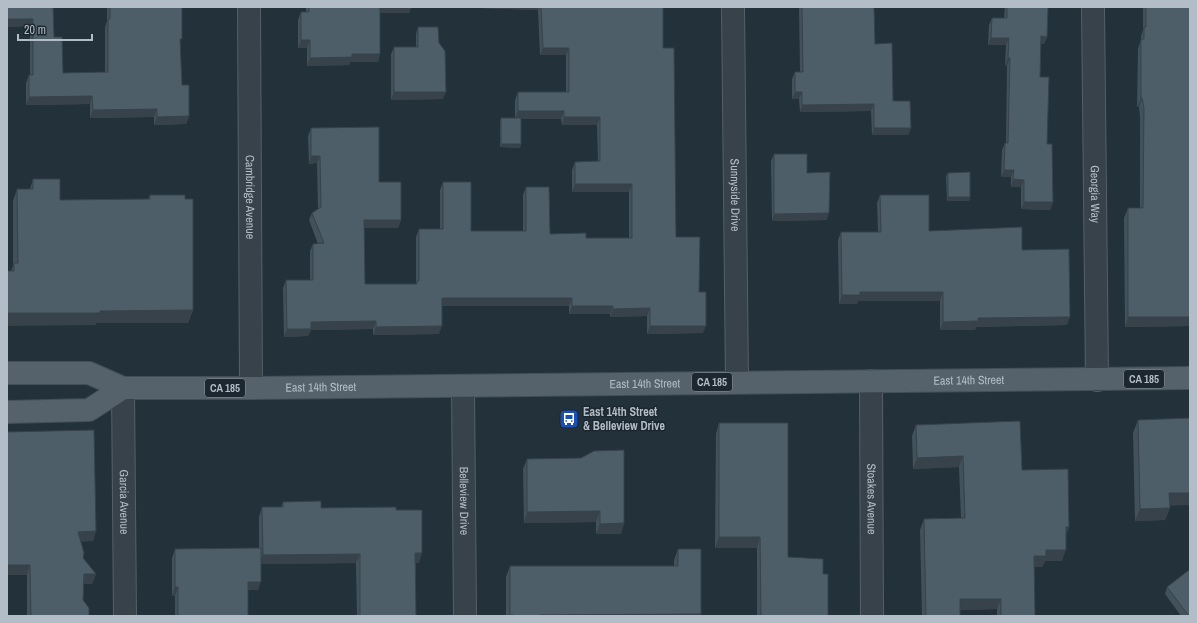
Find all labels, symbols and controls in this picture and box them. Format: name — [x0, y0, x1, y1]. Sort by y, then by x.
scale bar — [18, 16, 92, 42]
text: 20 m — [24, 22, 46, 38]
street label: Cambridge Avenue — [242, 155, 258, 239]
street label: Sunnyside Drive — [727, 158, 743, 232]
street label: Georgia Way — [1087, 165, 1103, 223]
road number: CA 185 — [1124, 370, 1164, 388]
street label: East 14th Street — [933, 372, 1005, 389]
road number: CA 185 — [692, 373, 732, 391]
street label: East 14th Street — [609, 375, 681, 392]
road number: CA 185 — [205, 379, 245, 397]
street label: East 14th Street — [285, 379, 357, 396]
place label: East 14th Street & Belleview Drive — [583, 404, 666, 434]
bus stop icon: East 14th Street & Belleview Drive — [558, 408, 580, 430]
street label: Stoakes Avenue — [863, 463, 880, 535]
street label: Belleview Drive — [456, 467, 472, 535]
street label: Garcia Avenue — [116, 469, 132, 535]

